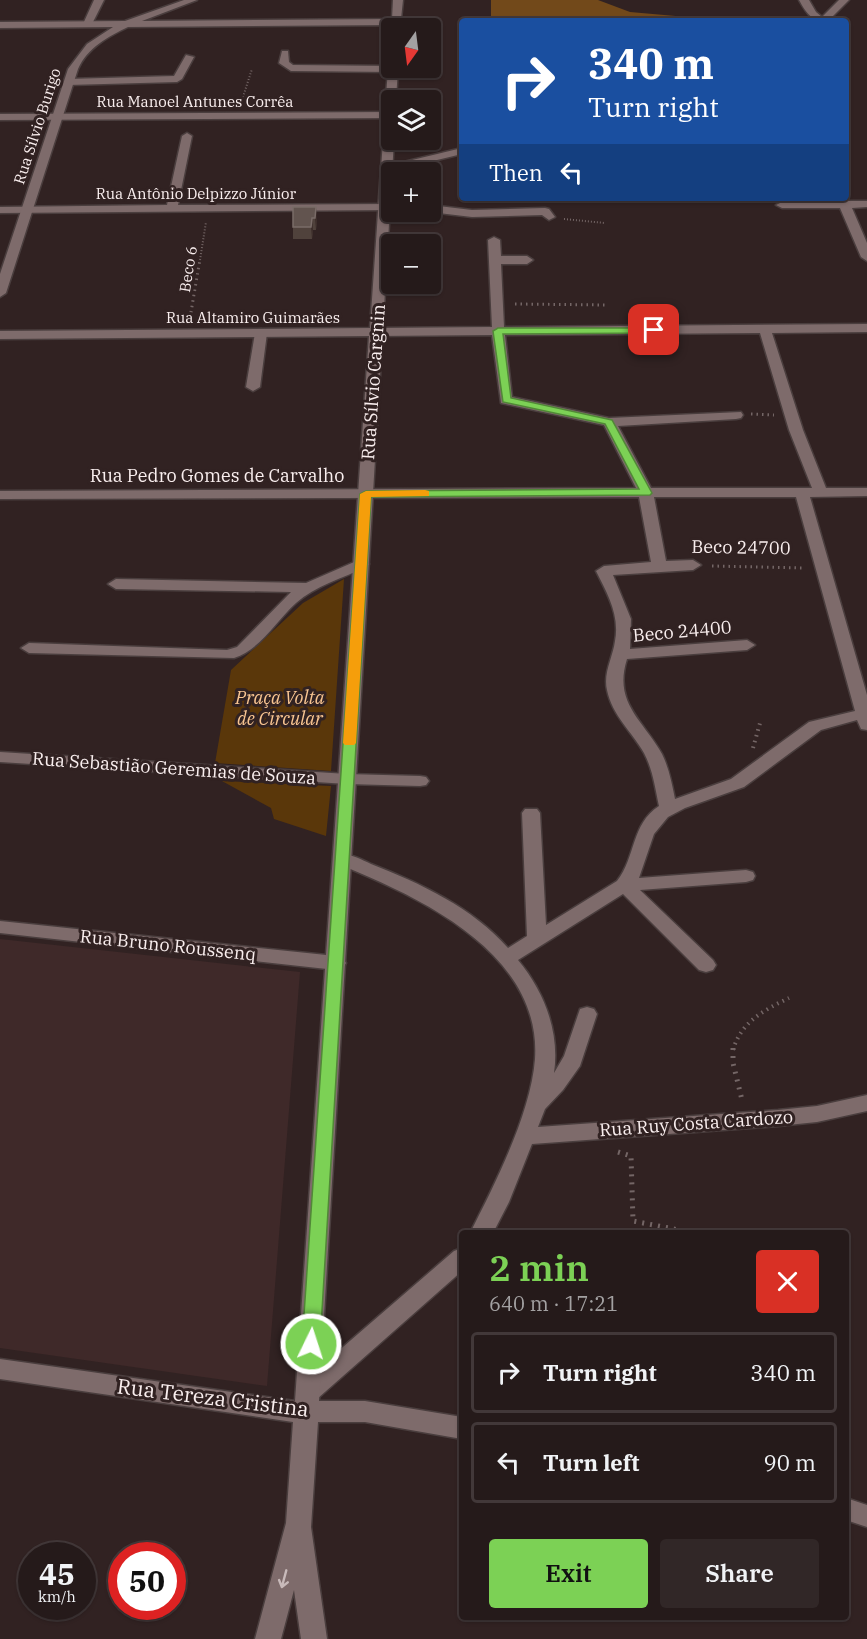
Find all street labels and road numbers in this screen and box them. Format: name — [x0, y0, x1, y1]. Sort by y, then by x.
street label: Rua Sílvio Burigo — [9, 66, 65, 186]
street label: Rua Manoel Antunes Corrêa — [96, 92, 294, 111]
street label: Rua Antônio Delpizzo Júnior — [96, 184, 297, 203]
street label: Beco 6 — [175, 244, 201, 294]
street label: Rua Sílvio Cargnin — [356, 303, 390, 461]
street label: Rua Altamiro Guimarães — [166, 308, 340, 327]
street label: Rua Pedro Gomes de Carvalho — [90, 464, 344, 487]
street label: Beco 24700 — [691, 535, 791, 559]
street label: Beco 24400 — [632, 615, 732, 647]
street label: Rua Sebastião Geremias de Souza — [31, 747, 317, 789]
street label: Rua Bruno Roussenq — [79, 924, 257, 966]
street label: Rua Ruy Costa Cardozo — [598, 1105, 794, 1141]
street label: Rua Tereza Cristina — [115, 1371, 311, 1423]

